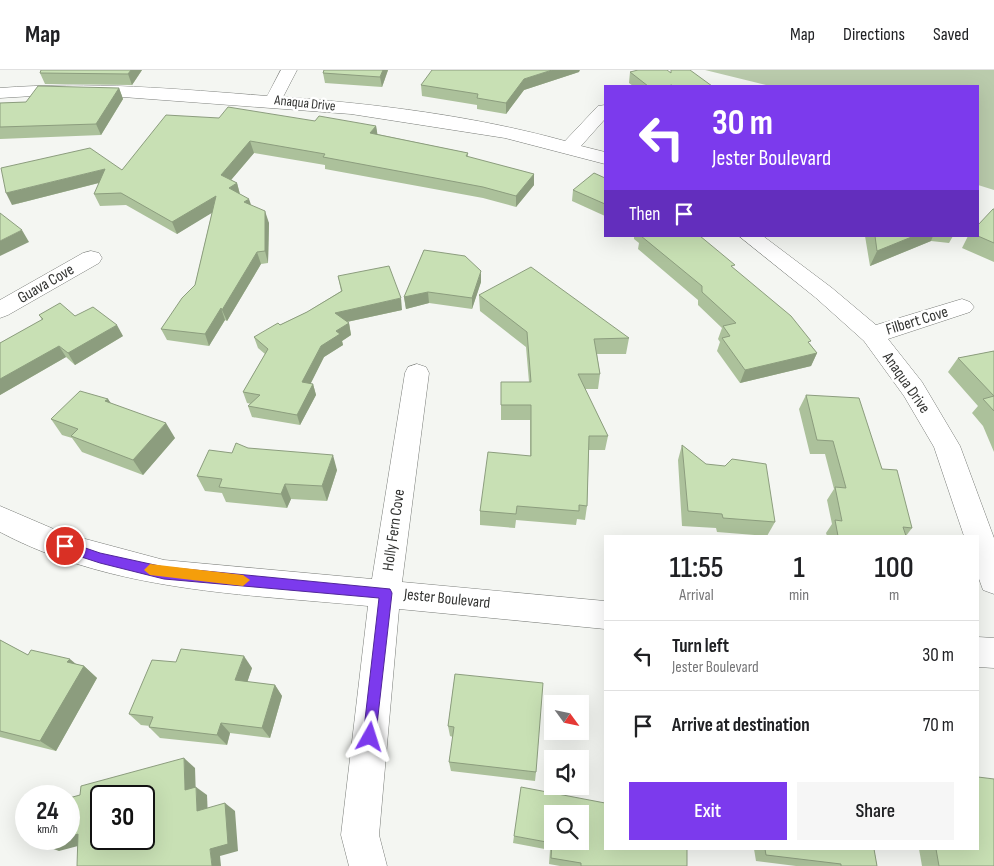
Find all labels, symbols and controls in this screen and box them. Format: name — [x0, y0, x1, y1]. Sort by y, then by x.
text: Map — [25, 20, 60, 49]
text: Map — [790, 24, 815, 45]
text: Directions — [843, 24, 905, 45]
text: Saved — [933, 24, 969, 45]
street label: Anaqua Drive — [273, 91, 336, 115]
text: 30 m — [712, 102, 773, 145]
icon: left — [629, 105, 694, 170]
text: Jester Boulevard — [712, 145, 831, 172]
icon: arrive — [670, 200, 698, 228]
text: Then — [629, 203, 660, 226]
street label: Guava Cove — [14, 260, 78, 308]
street label: Filbert Cove — [884, 303, 950, 339]
street label: Anaqua Drive — [878, 348, 934, 417]
street label: Holly Fern Cove — [379, 488, 409, 572]
pin — [44, 525, 86, 567]
icon: arrive — [51, 532, 79, 560]
text: 11:55 — [669, 550, 724, 586]
text: 1 — [793, 550, 805, 586]
text: 100 — [875, 550, 914, 586]
street label: Jester Boulevard — [402, 585, 491, 613]
text: Arrival — [679, 586, 714, 605]
text: min — [789, 586, 809, 605]
text: m — [889, 586, 899, 605]
text: Turn left — [672, 635, 729, 658]
icon: left — [629, 642, 657, 670]
text: 30 m — [922, 644, 954, 667]
text: Jester Boulevard — [672, 658, 759, 677]
north arrow — [544, 695, 589, 740]
map controls — [544, 695, 589, 850]
position arrow — [343, 710, 395, 762]
icon: arrive — [629, 712, 657, 740]
text: Arrive at destination — [672, 714, 810, 737]
text: 70 m — [923, 714, 954, 737]
button: sound — [544, 750, 589, 795]
button: Exit — [629, 782, 787, 840]
button: Share — [797, 782, 954, 840]
speed limit sign: 30 — [90, 785, 155, 850]
text: 24 — [36, 796, 59, 827]
button: search — [544, 805, 589, 850]
text: km/h — [37, 822, 58, 837]

